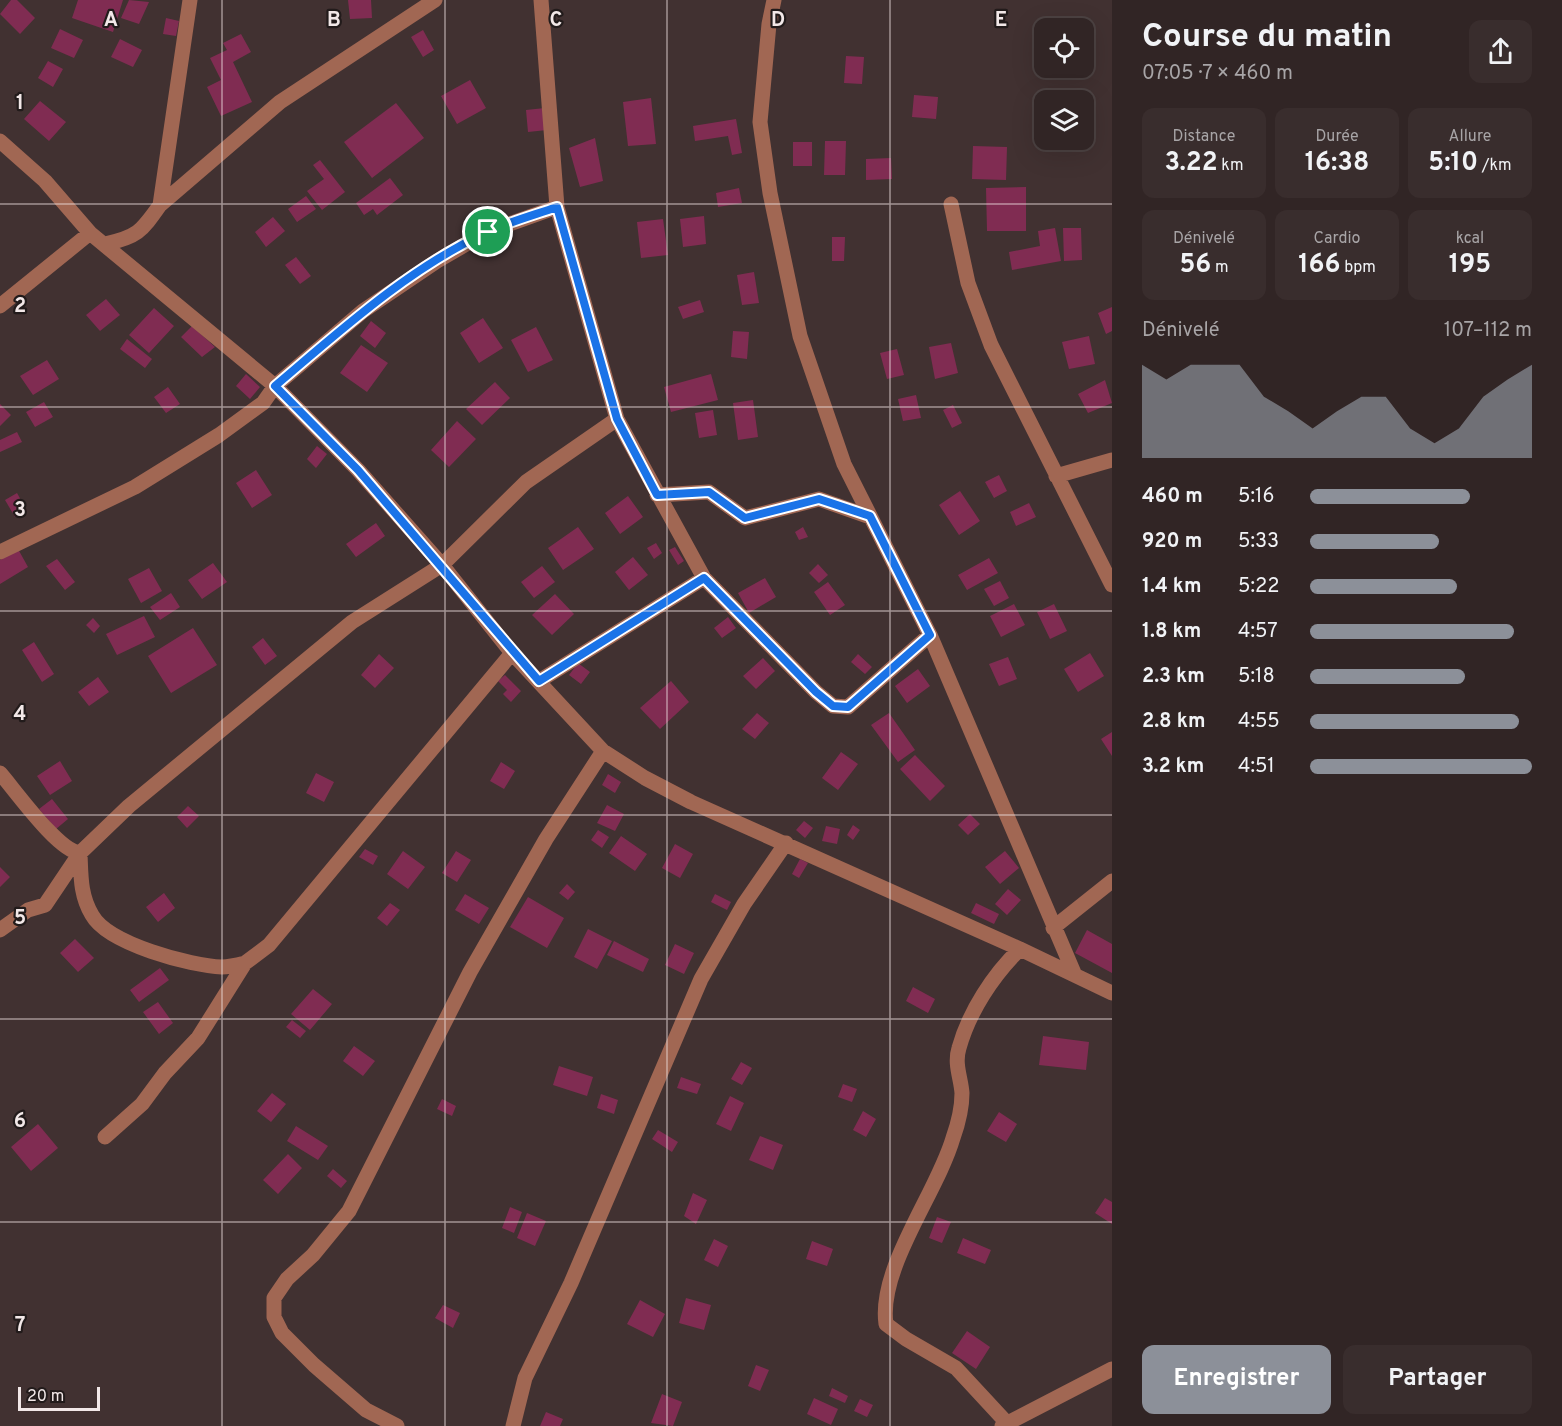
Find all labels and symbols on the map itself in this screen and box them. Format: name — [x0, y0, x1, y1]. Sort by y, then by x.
text: A — [104, 8, 118, 34]
text: B — [327, 8, 341, 34]
text: C — [550, 8, 562, 34]
text: D — [771, 8, 785, 34]
text: E — [995, 8, 1007, 34]
text: 1 — [16, 91, 24, 117]
pin — [462, 206, 513, 257]
text: 2 — [14, 294, 26, 320]
text: 3 — [14, 498, 26, 524]
text: 4 — [14, 702, 26, 728]
text: 5 — [14, 906, 26, 932]
text: 6 — [14, 1109, 26, 1135]
text: 7 — [15, 1313, 25, 1339]
scale bar — [18, 1384, 100, 1412]

